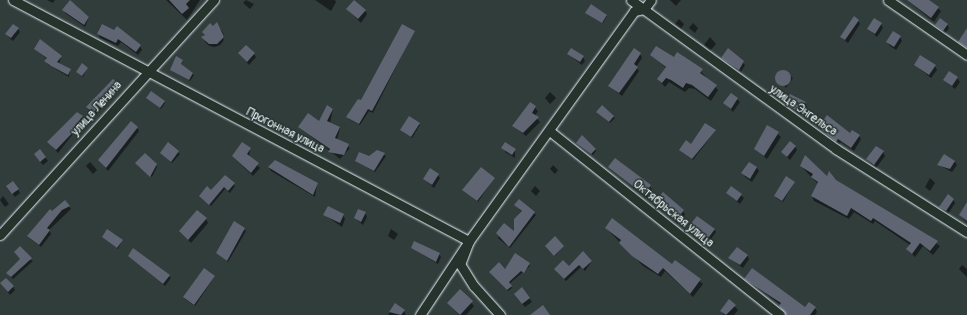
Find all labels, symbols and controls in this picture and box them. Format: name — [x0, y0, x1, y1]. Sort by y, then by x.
street label: улица Ленина — [69, 79, 125, 139]
street label: улица Энгельса — [766, 82, 840, 140]
street label: Прогонная улица — [244, 105, 326, 157]
street label: Октябрьская улица — [630, 177, 716, 251]

